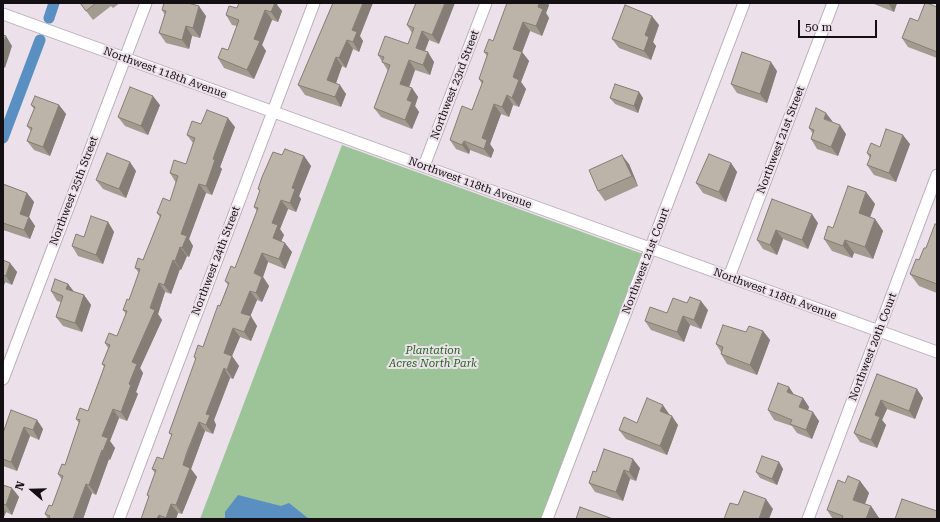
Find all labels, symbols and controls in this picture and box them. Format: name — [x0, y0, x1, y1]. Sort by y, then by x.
scale bar — [800, 12, 879, 38]
text: 50 m — [805, 20, 832, 34]
street label: Northwest 23rd Street — [428, 28, 482, 142]
street label: Northwest 118th Avenue — [102, 45, 228, 101]
street label: Northwest 21st Street — [754, 84, 808, 196]
street label: Northwest 25th Street — [47, 134, 101, 248]
street label: Northwest 118th Avenue — [407, 155, 533, 211]
street label: Northwest 24th Street — [189, 204, 243, 318]
street label: Northwest 21st Court — [620, 206, 672, 316]
street label: Northwest 118th Avenue — [712, 266, 838, 322]
street label: Northwest 20th Court — [846, 291, 900, 403]
park label: Plantation Acres North Park — [389, 344, 477, 370]
north arrow — [12, 470, 52, 510]
text: N — [13, 480, 28, 492]

